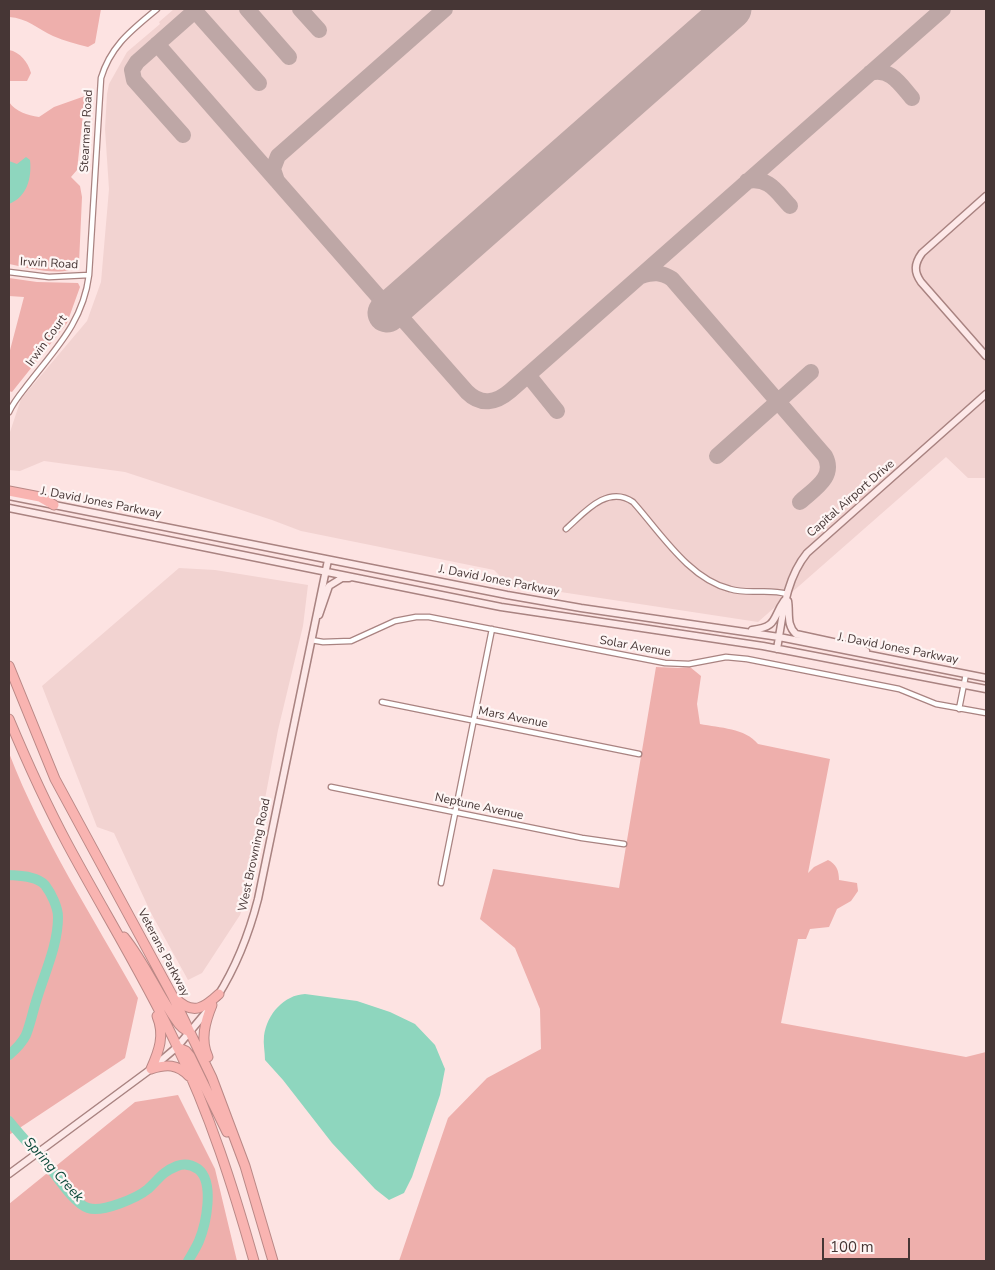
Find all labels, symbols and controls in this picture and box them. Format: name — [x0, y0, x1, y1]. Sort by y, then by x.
street label: Stearman Road — [78, 89, 96, 173]
street label: Irwin Road — [19, 255, 79, 273]
street label: Irwin Court — [23, 312, 71, 370]
street label: Capital Airport Drive — [804, 457, 898, 541]
street label: J. David Jones Parkway — [39, 484, 163, 522]
street label: J. David Jones Parkway — [437, 562, 561, 600]
street label: J. David Jones Parkway — [836, 630, 960, 668]
street label: Solar Avenue — [598, 634, 672, 660]
street label: Mars Avenue — [477, 704, 549, 732]
street label: Neptune Avenue — [433, 791, 525, 823]
street label: West Browning Road — [236, 797, 274, 913]
street label: Veterans Parkway — [134, 907, 192, 999]
water label: Spring Creek — [20, 1134, 86, 1206]
scale bar — [825, 1228, 912, 1260]
text: 100 m — [830, 1237, 874, 1257]

